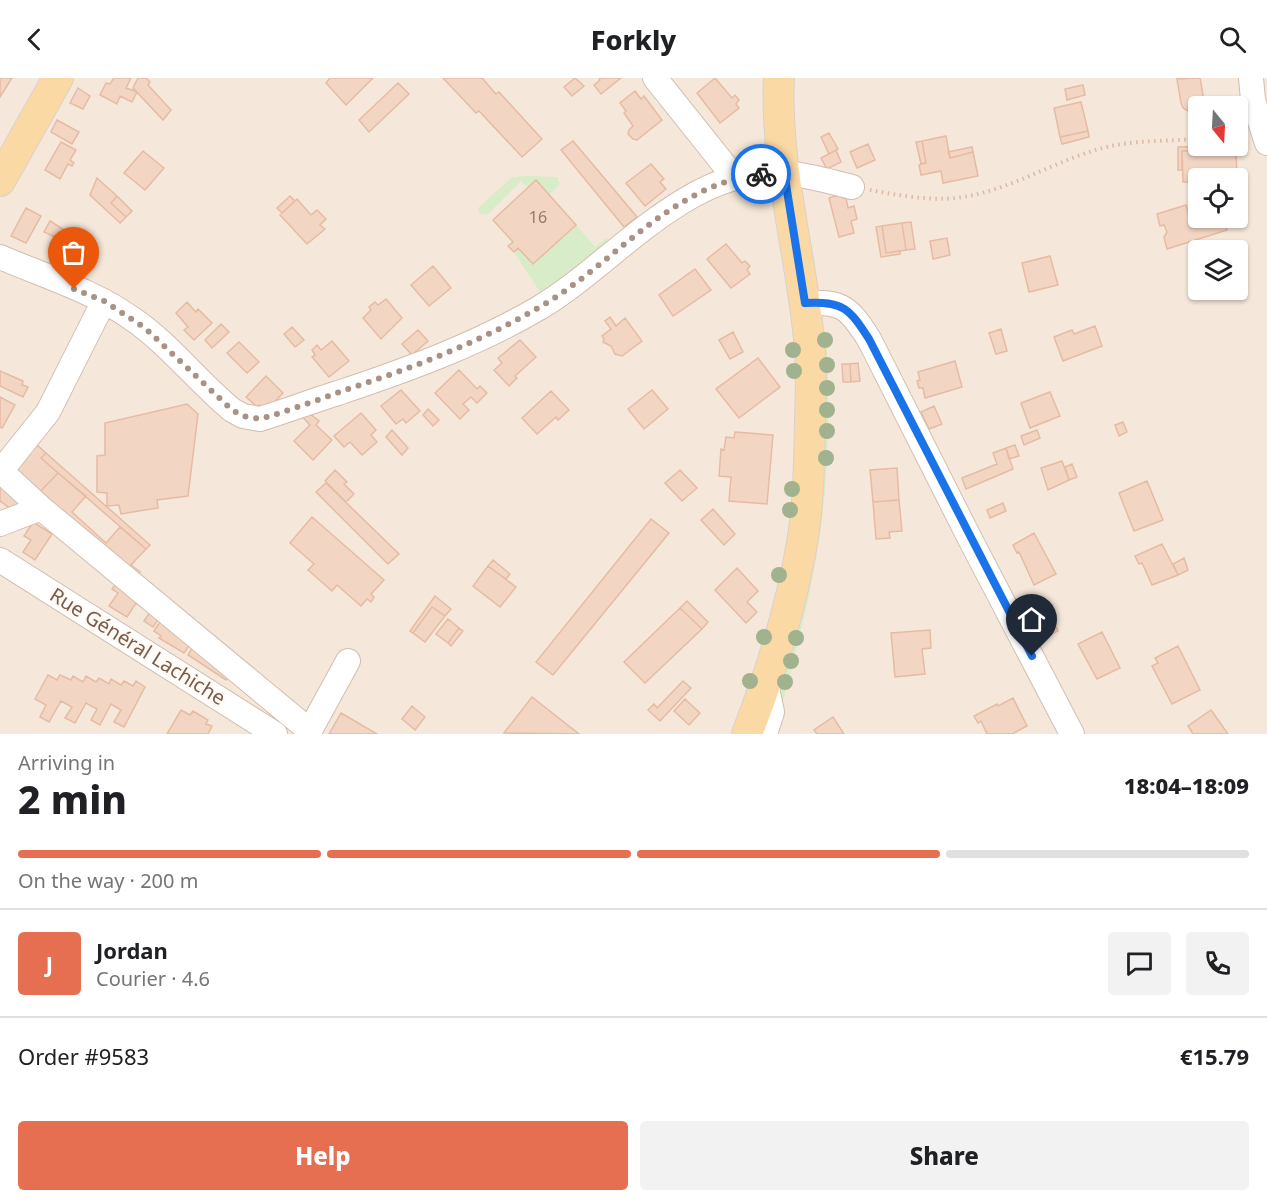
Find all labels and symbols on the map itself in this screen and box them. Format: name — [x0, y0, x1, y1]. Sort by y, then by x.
north arrow — [1188, 96, 1248, 156]
courier — [731, 144, 791, 204]
house number: 16 — [529, 206, 547, 228]
pin — [48, 227, 99, 289]
street label: Rue Général Lachiche — [45, 581, 231, 711]
pin — [1006, 594, 1057, 656]

